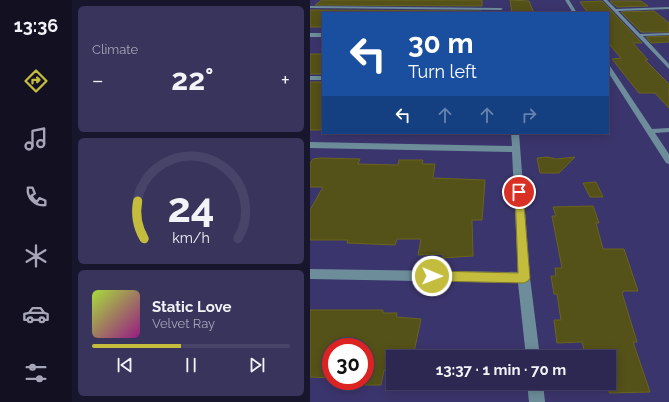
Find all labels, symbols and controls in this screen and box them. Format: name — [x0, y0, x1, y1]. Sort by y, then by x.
text: 13:36 — [14, 15, 58, 36]
text: 30 m — [408, 27, 474, 60]
icon: left — [342, 28, 394, 80]
text: Climate — [92, 42, 138, 57]
text: Turn left — [408, 61, 477, 82]
text: 22° — [171, 62, 213, 97]
icon: directions — [22, 67, 50, 95]
text: − — [92, 67, 104, 93]
text: + — [281, 67, 290, 93]
icon: left — [392, 104, 414, 126]
icon: ahead — [434, 104, 456, 126]
icon: ahead — [476, 104, 498, 126]
icon: right — [518, 104, 540, 126]
icon: music — [22, 125, 50, 153]
pin — [502, 175, 536, 209]
icon: arrive — [508, 181, 530, 203]
icon: phone — [22, 183, 50, 211]
text: 24 — [167, 183, 215, 232]
text: km/h — [172, 230, 210, 246]
icon: climate — [22, 242, 50, 270]
position arrow — [411, 255, 453, 297]
text: Static Love — [152, 298, 231, 316]
icon: car — [22, 300, 50, 328]
text: Velvet Ray — [152, 316, 215, 331]
speed limit sign: 30 — [322, 338, 374, 390]
icon: previous — [114, 354, 136, 376]
icon: pause — [180, 354, 202, 376]
icon: next — [246, 354, 268, 376]
icon: filters — [22, 359, 50, 387]
text: 13:37 · 1 min · 70 m — [436, 361, 566, 379]

